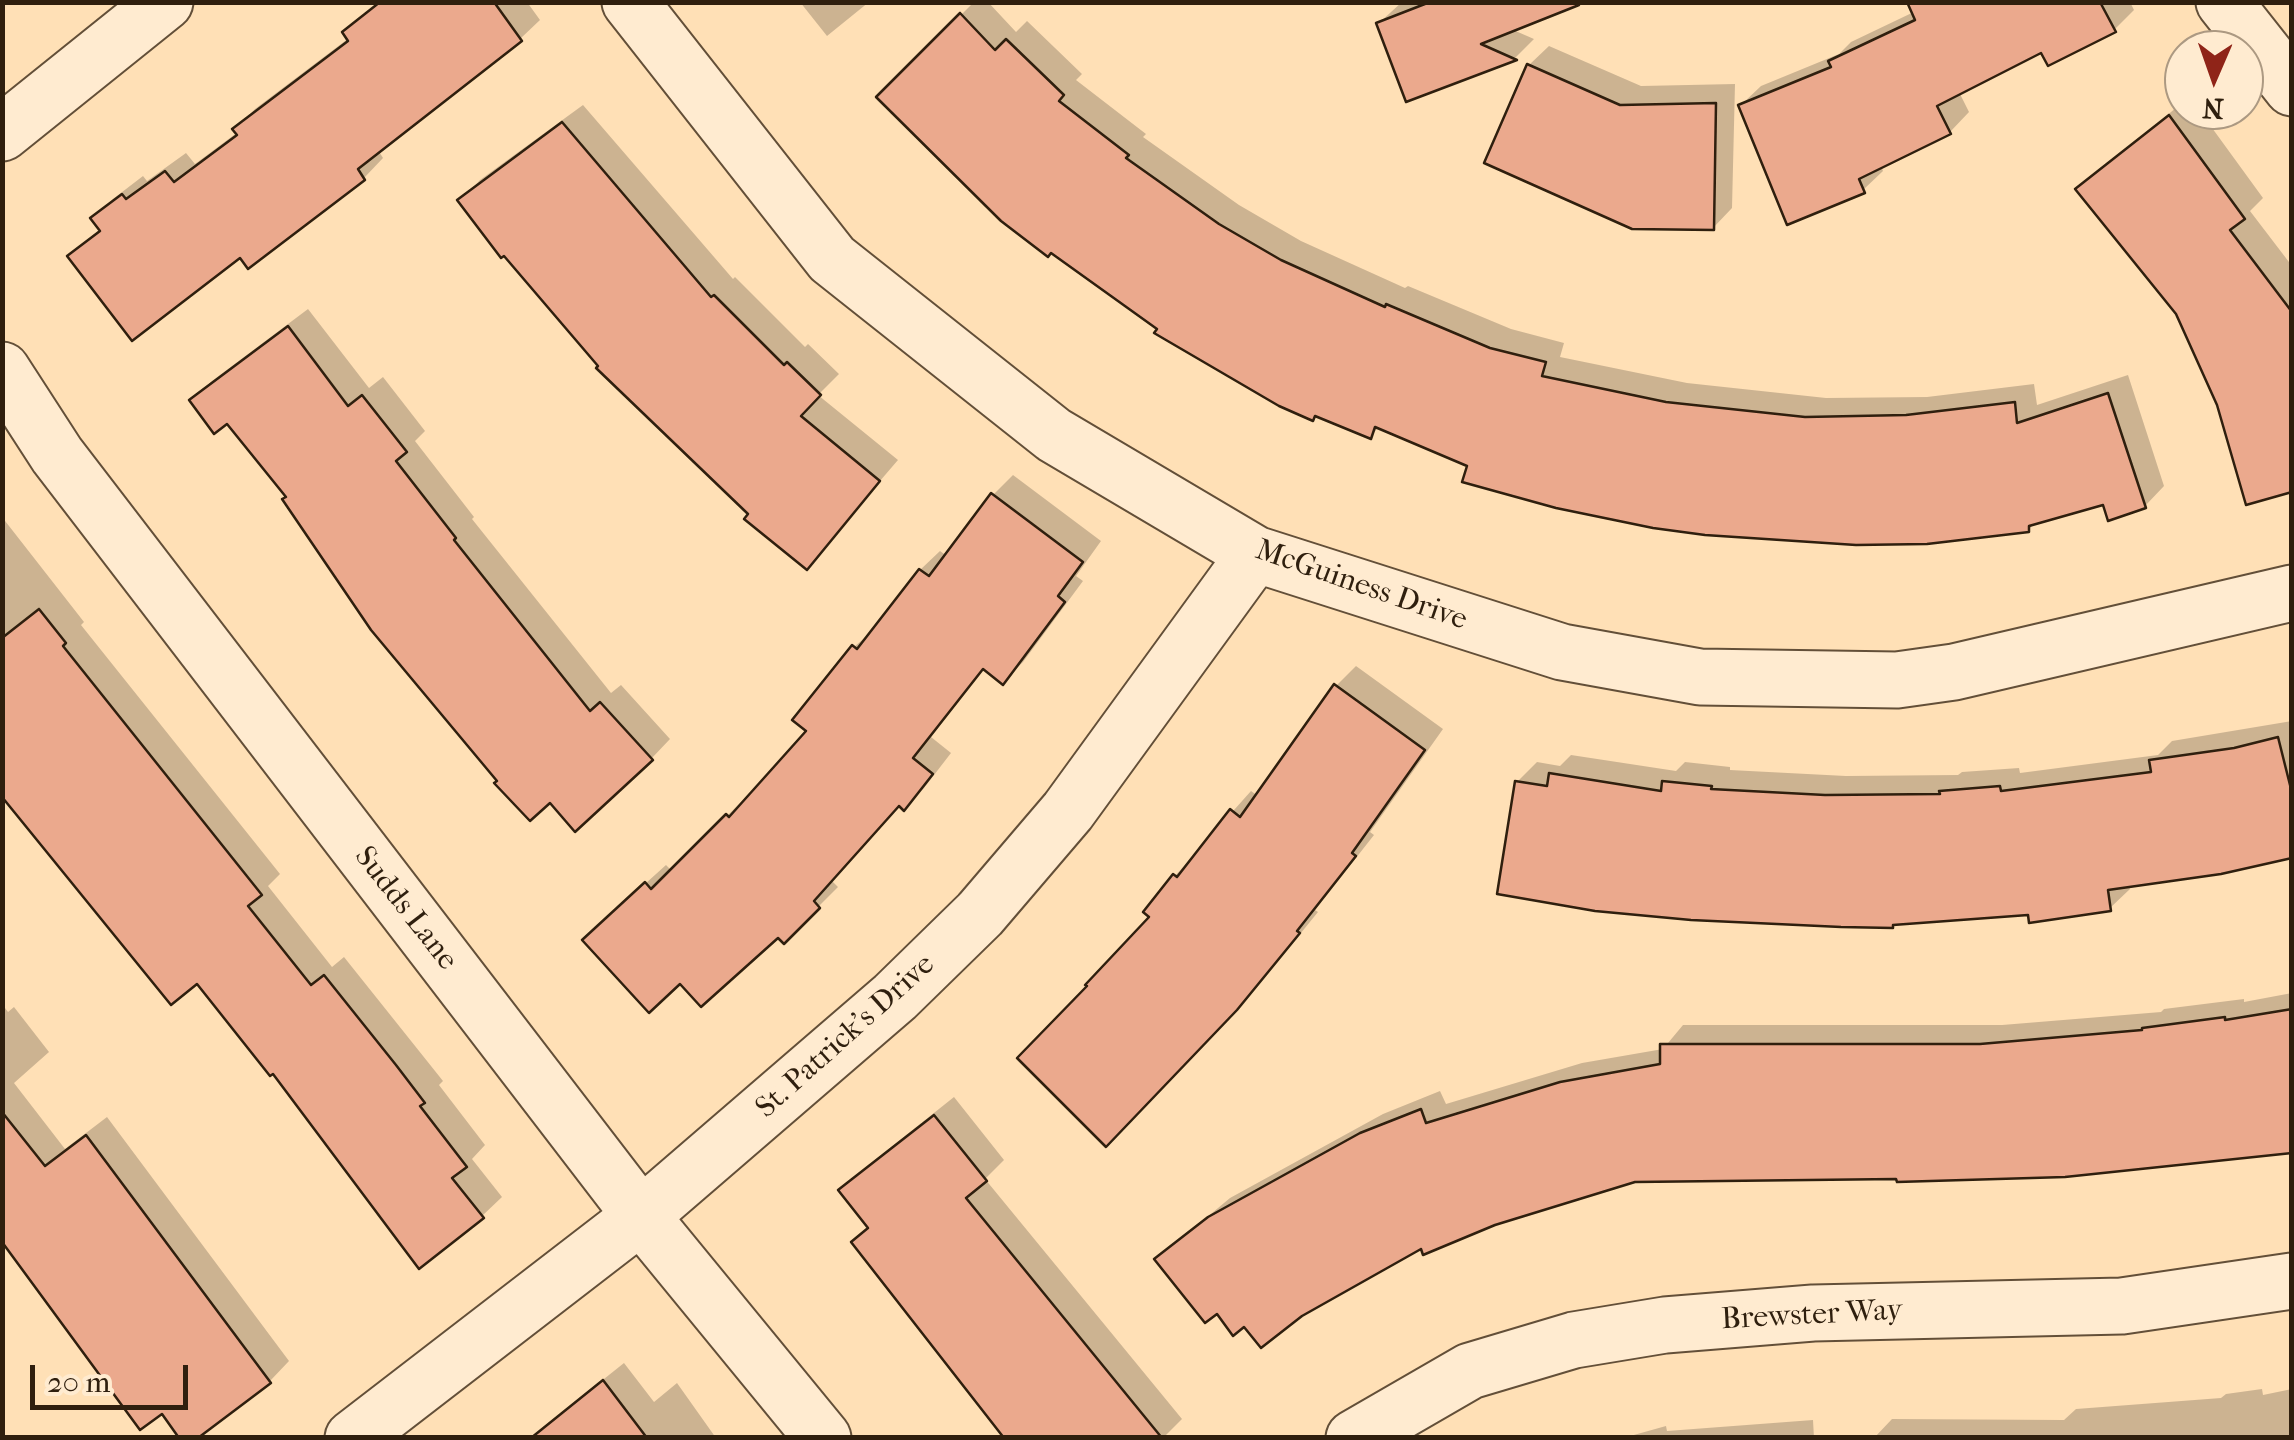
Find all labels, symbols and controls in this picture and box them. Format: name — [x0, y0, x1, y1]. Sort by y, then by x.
north arrow — [2164, 30, 2264, 130]
text: N — [2202, 92, 2224, 125]
street label: McGuiness Drive — [1250, 533, 1472, 639]
street label: Sudds Lane — [346, 840, 464, 978]
street label: St. Patrick's Drive — [749, 947, 943, 1127]
street label: Brewster Way — [1720, 1293, 1904, 1339]
scale bar — [35, 1345, 192, 1407]
text: 20 m — [47, 1365, 110, 1400]

